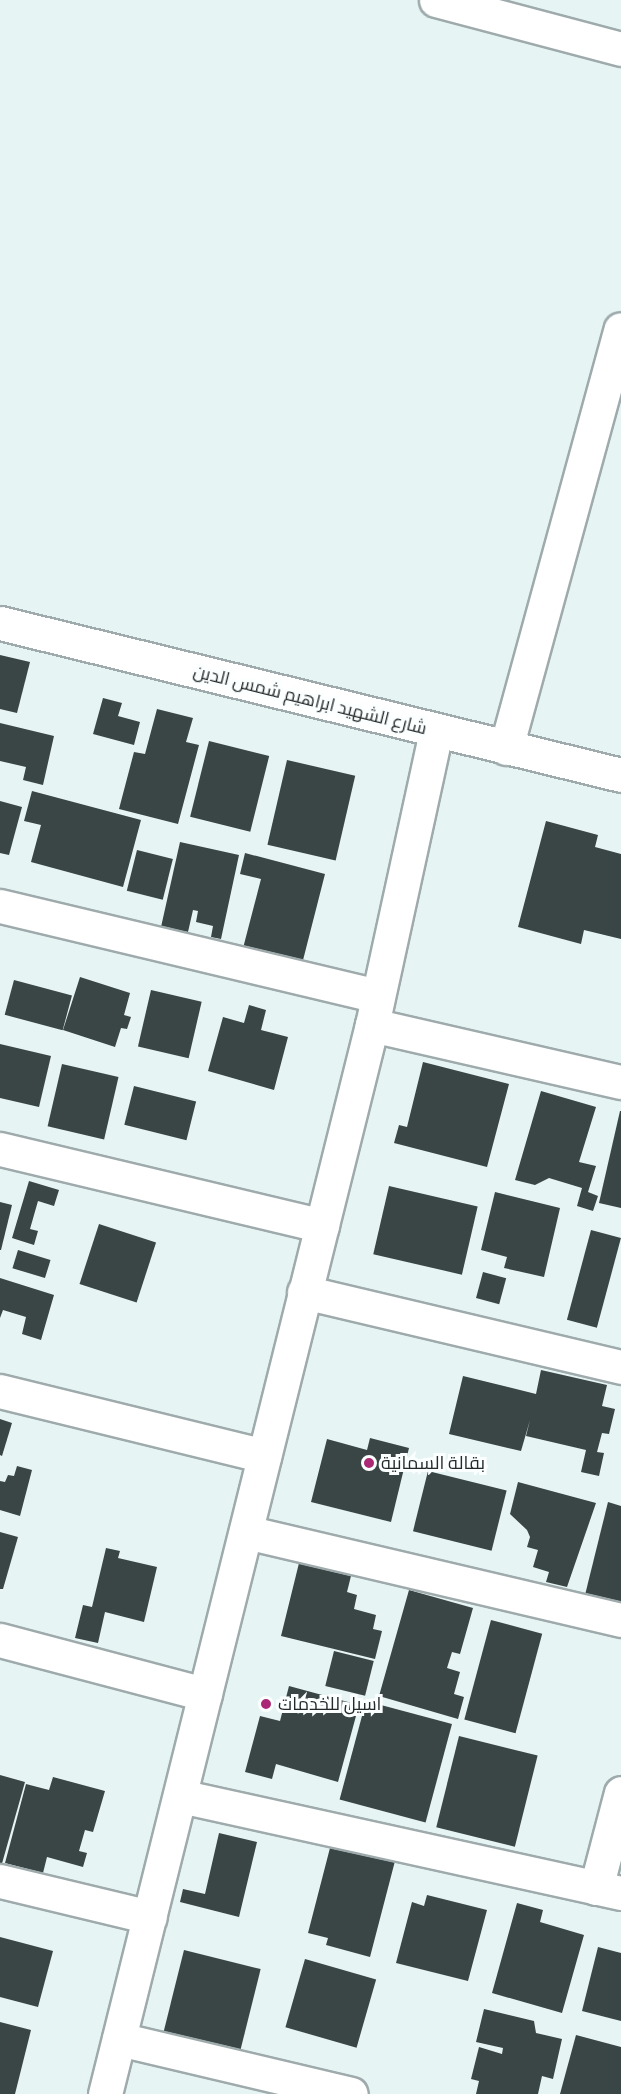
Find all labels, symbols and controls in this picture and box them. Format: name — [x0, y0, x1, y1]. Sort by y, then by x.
street label: شارع الشهيد ابراهيم شمس الدين — [191, 661, 429, 739]
place label: بقالة السمانية — [381, 1452, 485, 1474]
marker: بقالة السمانية — [362, 1456, 376, 1470]
place label: اسيل للخدمات — [278, 1693, 381, 1715]
marker: اسيل للخدمات — [259, 1697, 273, 1711]

